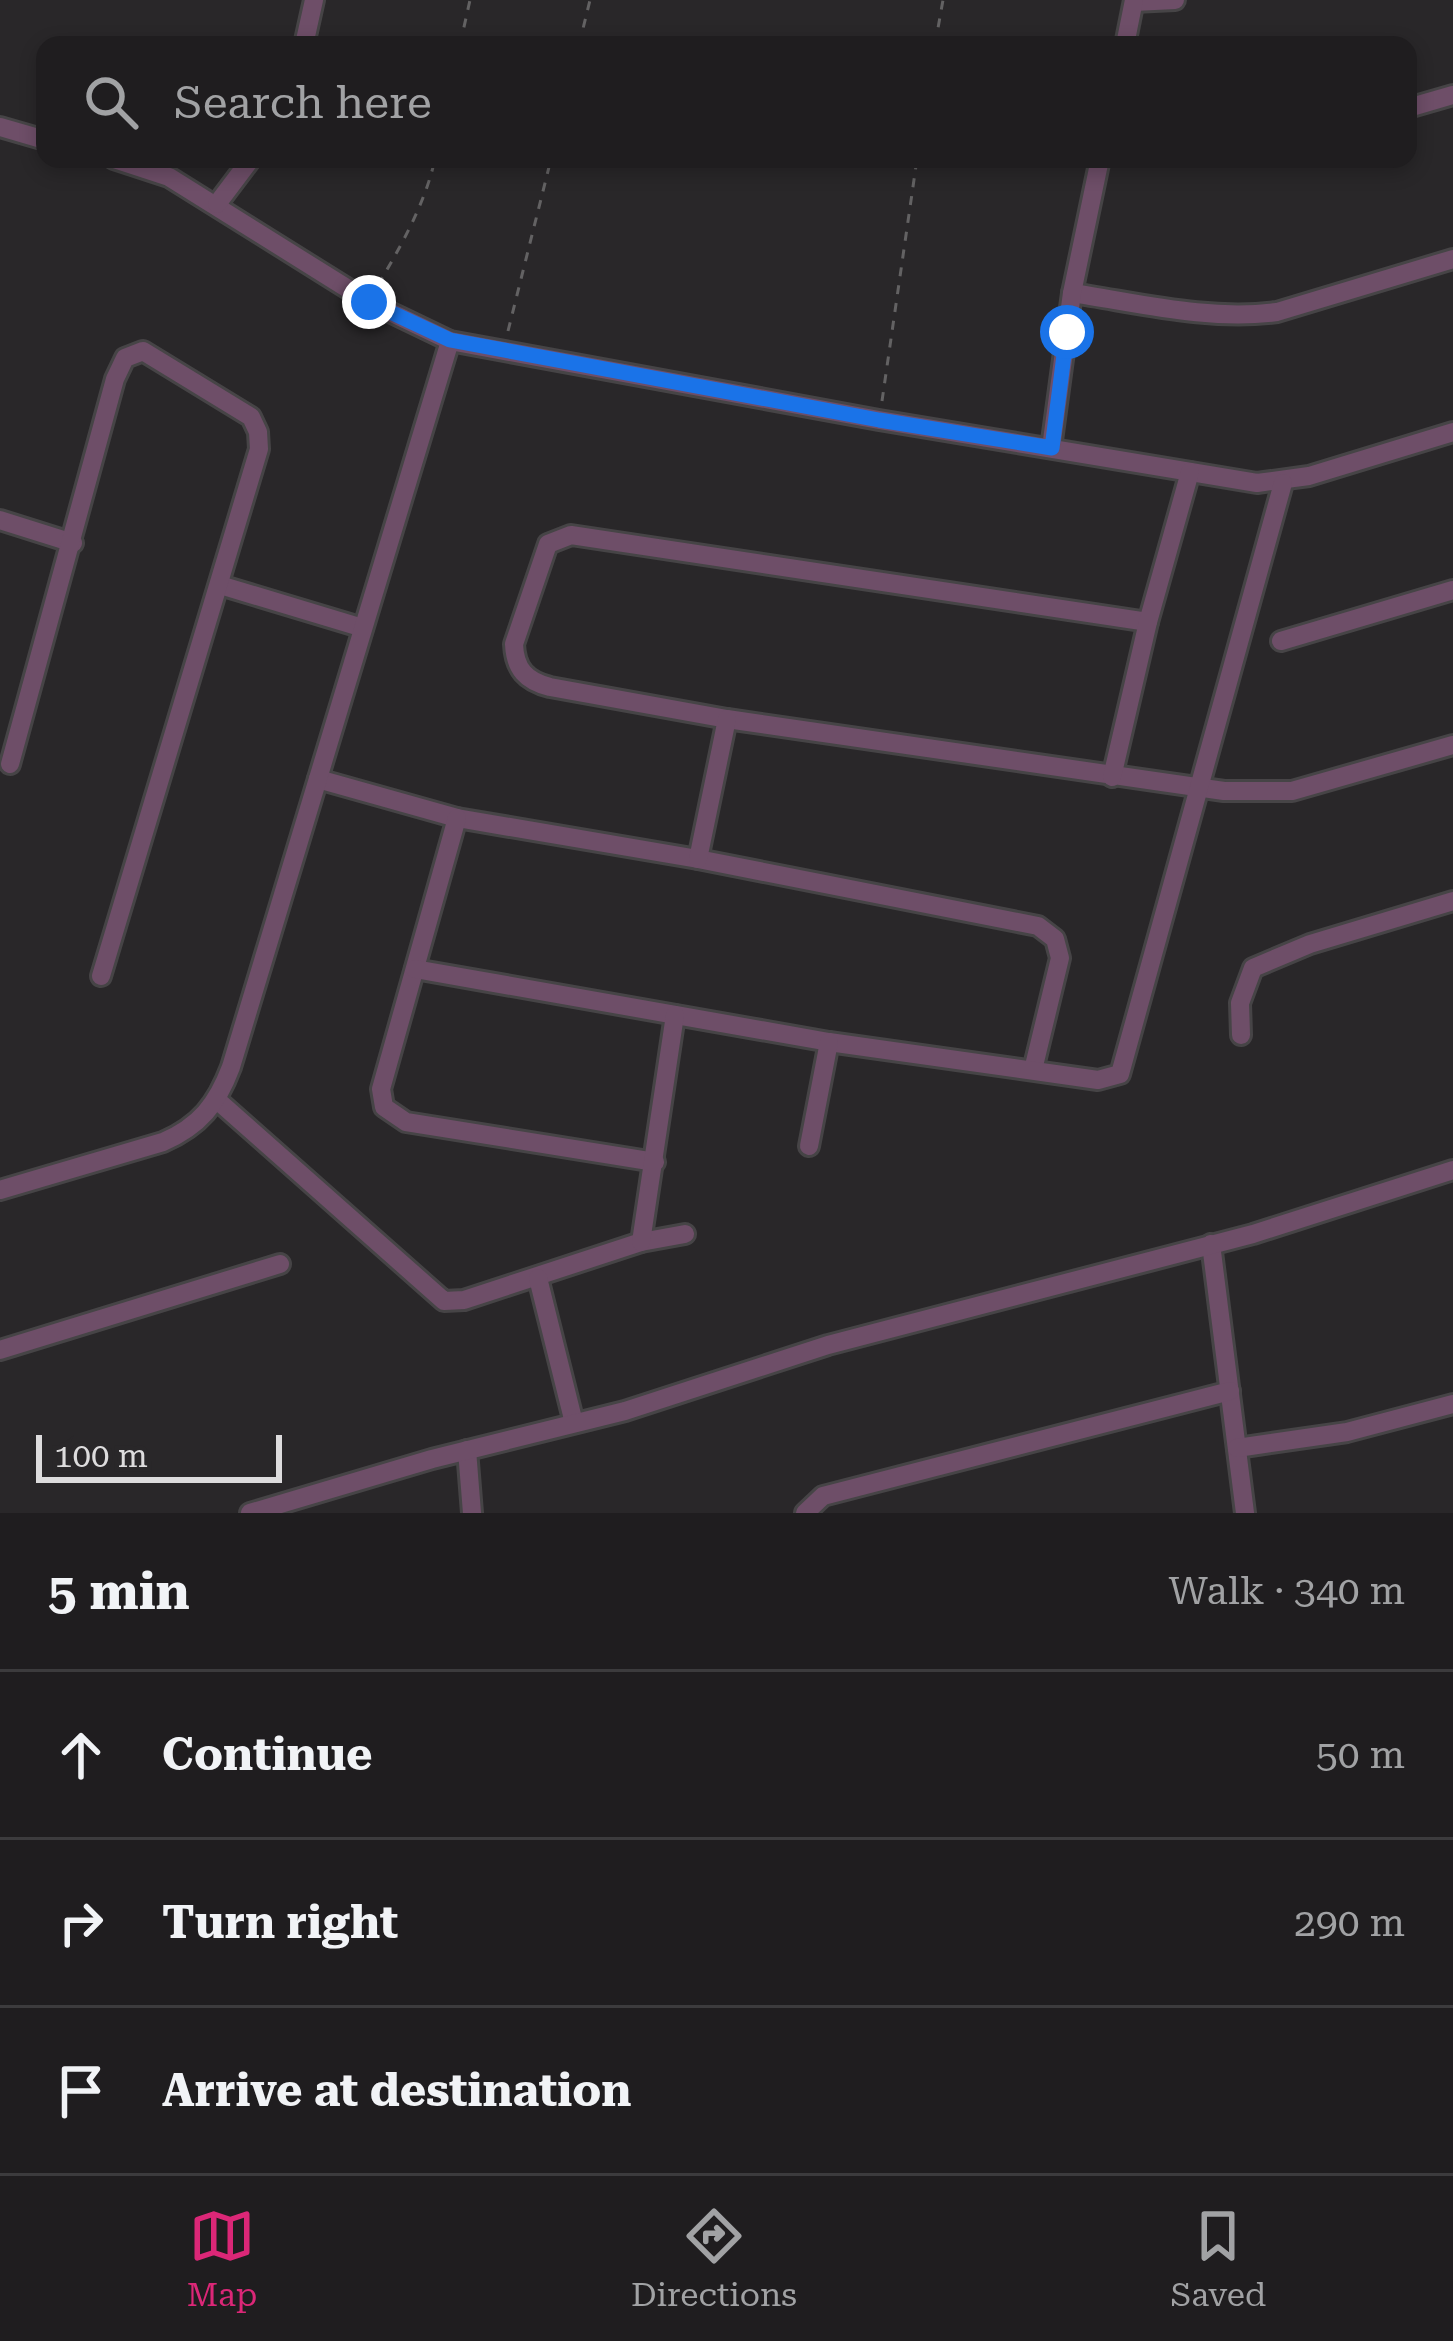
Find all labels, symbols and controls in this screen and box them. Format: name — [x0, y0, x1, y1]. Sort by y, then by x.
search box — [36, 36, 1417, 168]
icon: search — [78, 69, 144, 135]
text: Search here — [174, 76, 432, 129]
route end — [342, 275, 396, 329]
route start — [1040, 305, 1094, 359]
scale bar — [36, 1429, 282, 1482]
text: 100 m — [54, 1436, 148, 1475]
text: 5 min — [48, 1562, 190, 1621]
text: Walk · 340 m — [1169, 1568, 1405, 1614]
icon: ahead — [48, 1722, 114, 1788]
text: Continue — [162, 1728, 373, 1781]
text: 50 m — [1316, 1732, 1405, 1778]
icon: right — [48, 1890, 114, 1956]
text: Turn right — [162, 1896, 398, 1949]
text: 290 m — [1294, 1900, 1405, 1946]
icon: arrive — [48, 2058, 114, 2124]
text: Arrive at destination — [162, 2064, 631, 2117]
tab: Map — [187, 2203, 257, 2314]
tab: Directions — [631, 2203, 797, 2314]
tab: Saved — [1171, 2203, 1266, 2314]

